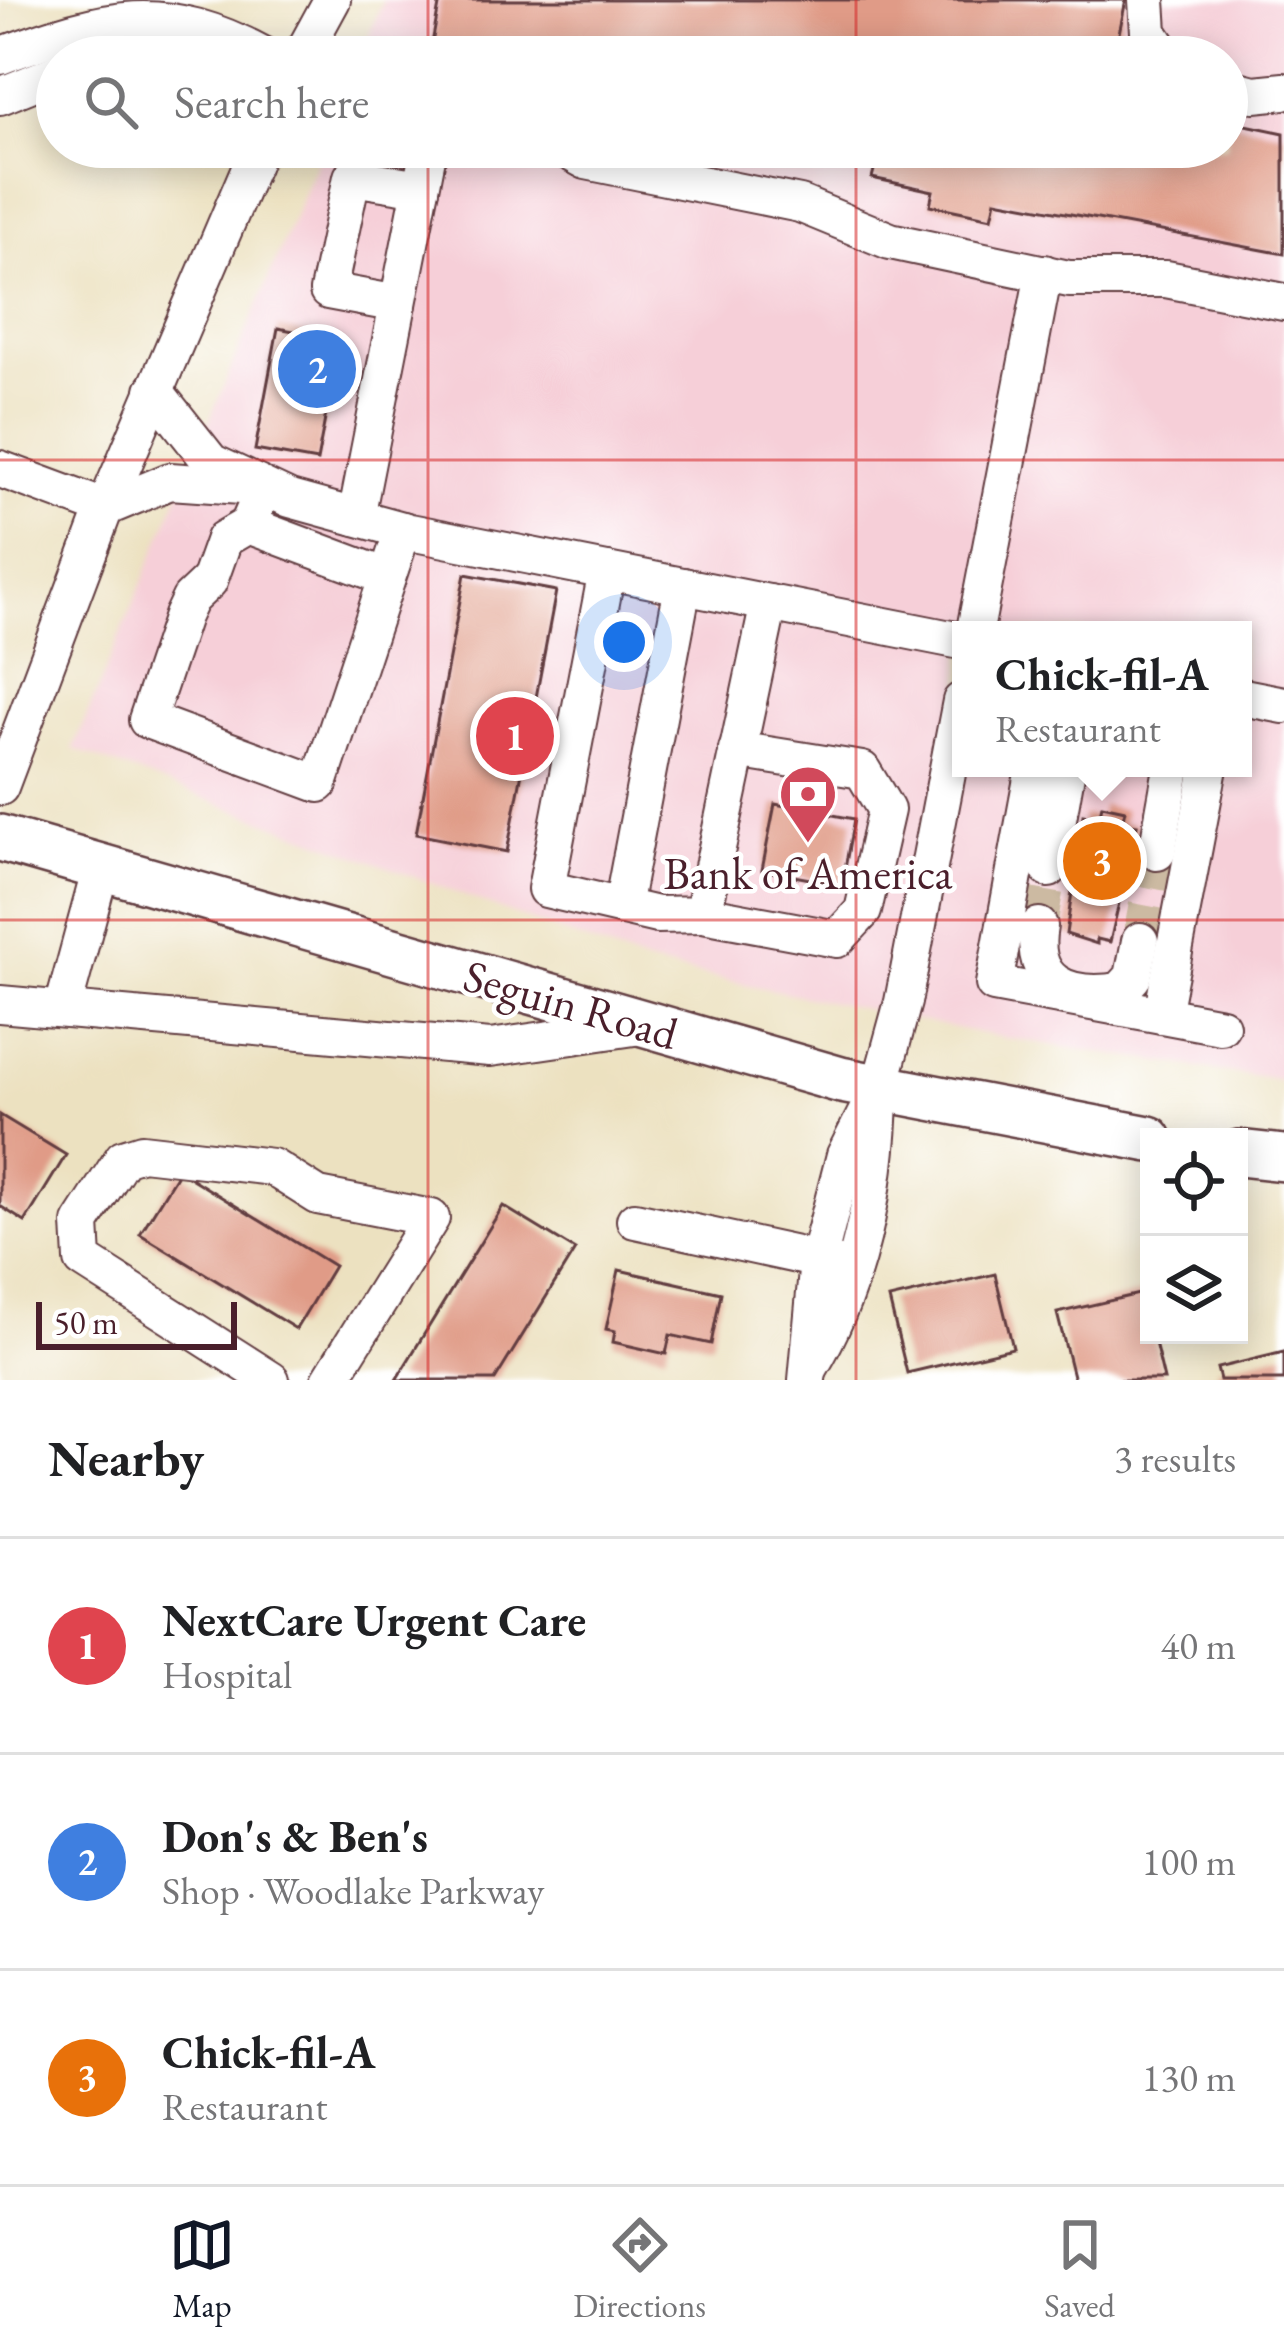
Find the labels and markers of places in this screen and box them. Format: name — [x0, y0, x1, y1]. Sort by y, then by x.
pin: 2 — [278, 324, 356, 414]
pin: 1 — [476, 691, 554, 781]
bank icon: Bank of America — [777, 763, 839, 845]
pin: 3 — [1063, 816, 1141, 906]
place label: Bank of America — [663, 844, 953, 902]

